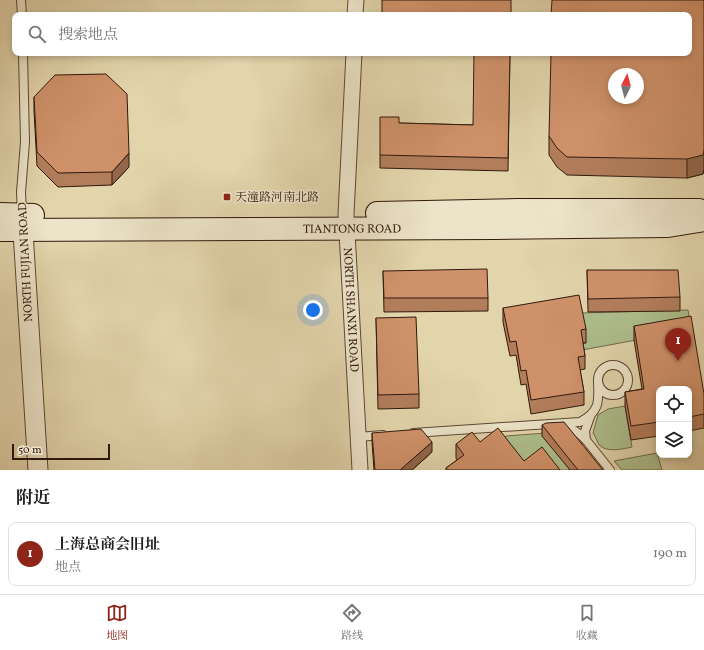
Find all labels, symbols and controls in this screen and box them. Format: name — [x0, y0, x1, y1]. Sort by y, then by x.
search box — [12, 12, 692, 56]
icon: search — [26, 23, 48, 45]
text: 搜索地点 — [58, 25, 118, 46]
north arrow — [608, 68, 644, 104]
place label: 天潼路河南北路 — [235, 190, 319, 206]
marker: 天潼路河南北路 — [222, 192, 232, 202]
street label: NORTH FUJIAN ROAD — [15, 201, 37, 322]
street label: TIANTONG ROAD — [303, 221, 401, 238]
street label: NORTH SHANXI ROAD — [339, 247, 362, 373]
your location — [303, 300, 323, 320]
pin: 1 — [665, 328, 691, 361]
map controls — [656, 386, 692, 458]
button: locate — [656, 386, 692, 422]
button: layers — [656, 422, 692, 458]
scale bar — [12, 442, 110, 461]
text: 50 m — [18, 443, 42, 458]
text: 附近 — [16, 487, 50, 510]
text: 上海总商会旧址 — [55, 535, 160, 556]
text: 1 — [27, 545, 33, 563]
text: 190 m — [653, 545, 687, 563]
text: 地点 — [55, 559, 81, 577]
tab: 地图 — [106, 602, 128, 644]
tab: 路线 — [341, 602, 363, 644]
tab: 收藏 — [576, 602, 598, 644]

